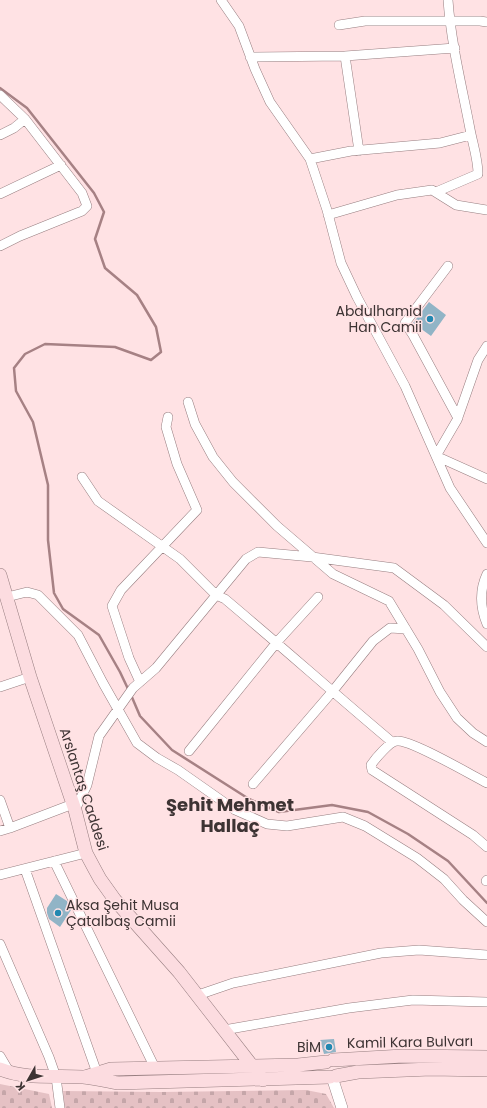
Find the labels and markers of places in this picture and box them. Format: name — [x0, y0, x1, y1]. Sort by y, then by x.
place label: Abdulhamid Han Camii — [335, 301, 422, 337]
marker: Abdulhamid Han Camii — [425, 314, 435, 324]
place label: Aksa Şehit Musa Çatalbaş Camii — [66, 895, 179, 931]
marker: Aksa Şehit Musa Çatalbaş Camii — [53, 908, 63, 918]
place label: BİM — [297, 1037, 321, 1057]
marker: BİM — [324, 1042, 334, 1052]

